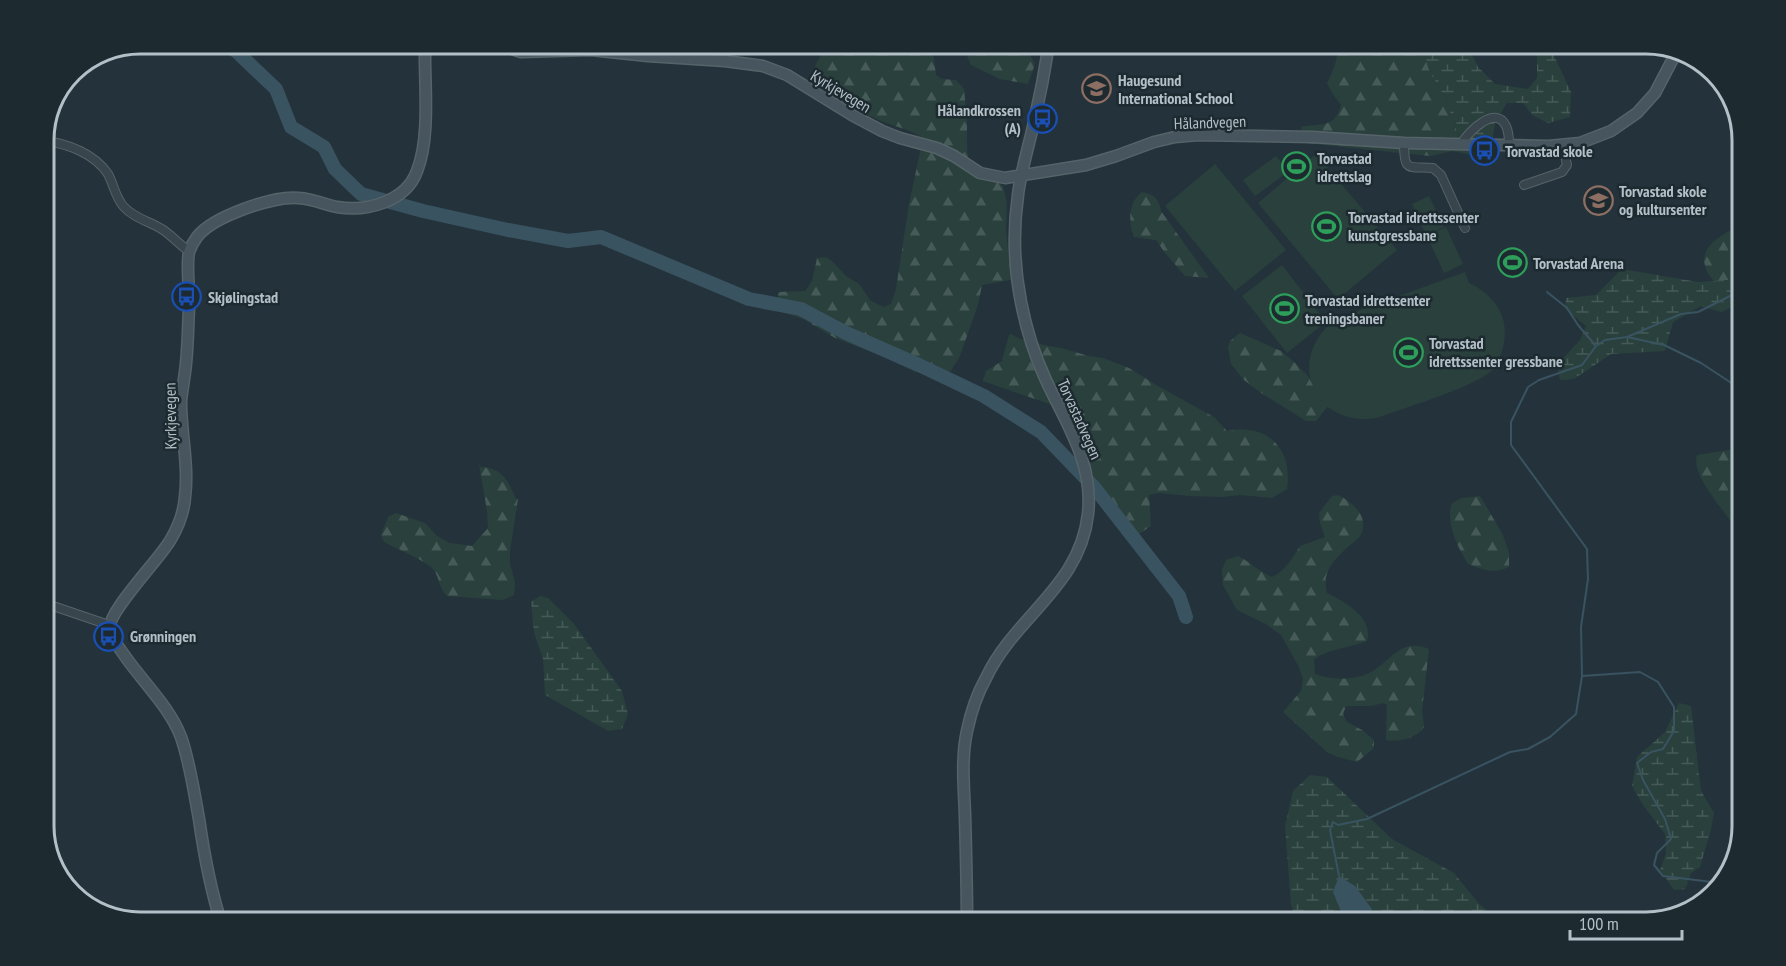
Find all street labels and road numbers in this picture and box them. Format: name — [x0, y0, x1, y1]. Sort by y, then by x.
street label: Kyrkjevegen — [807, 65, 875, 117]
street label: Hålandvegen — [1174, 111, 1246, 133]
street label: Torvastadvegen — [1053, 376, 1107, 462]
street label: Kyrkjevegen — [159, 382, 181, 450]

